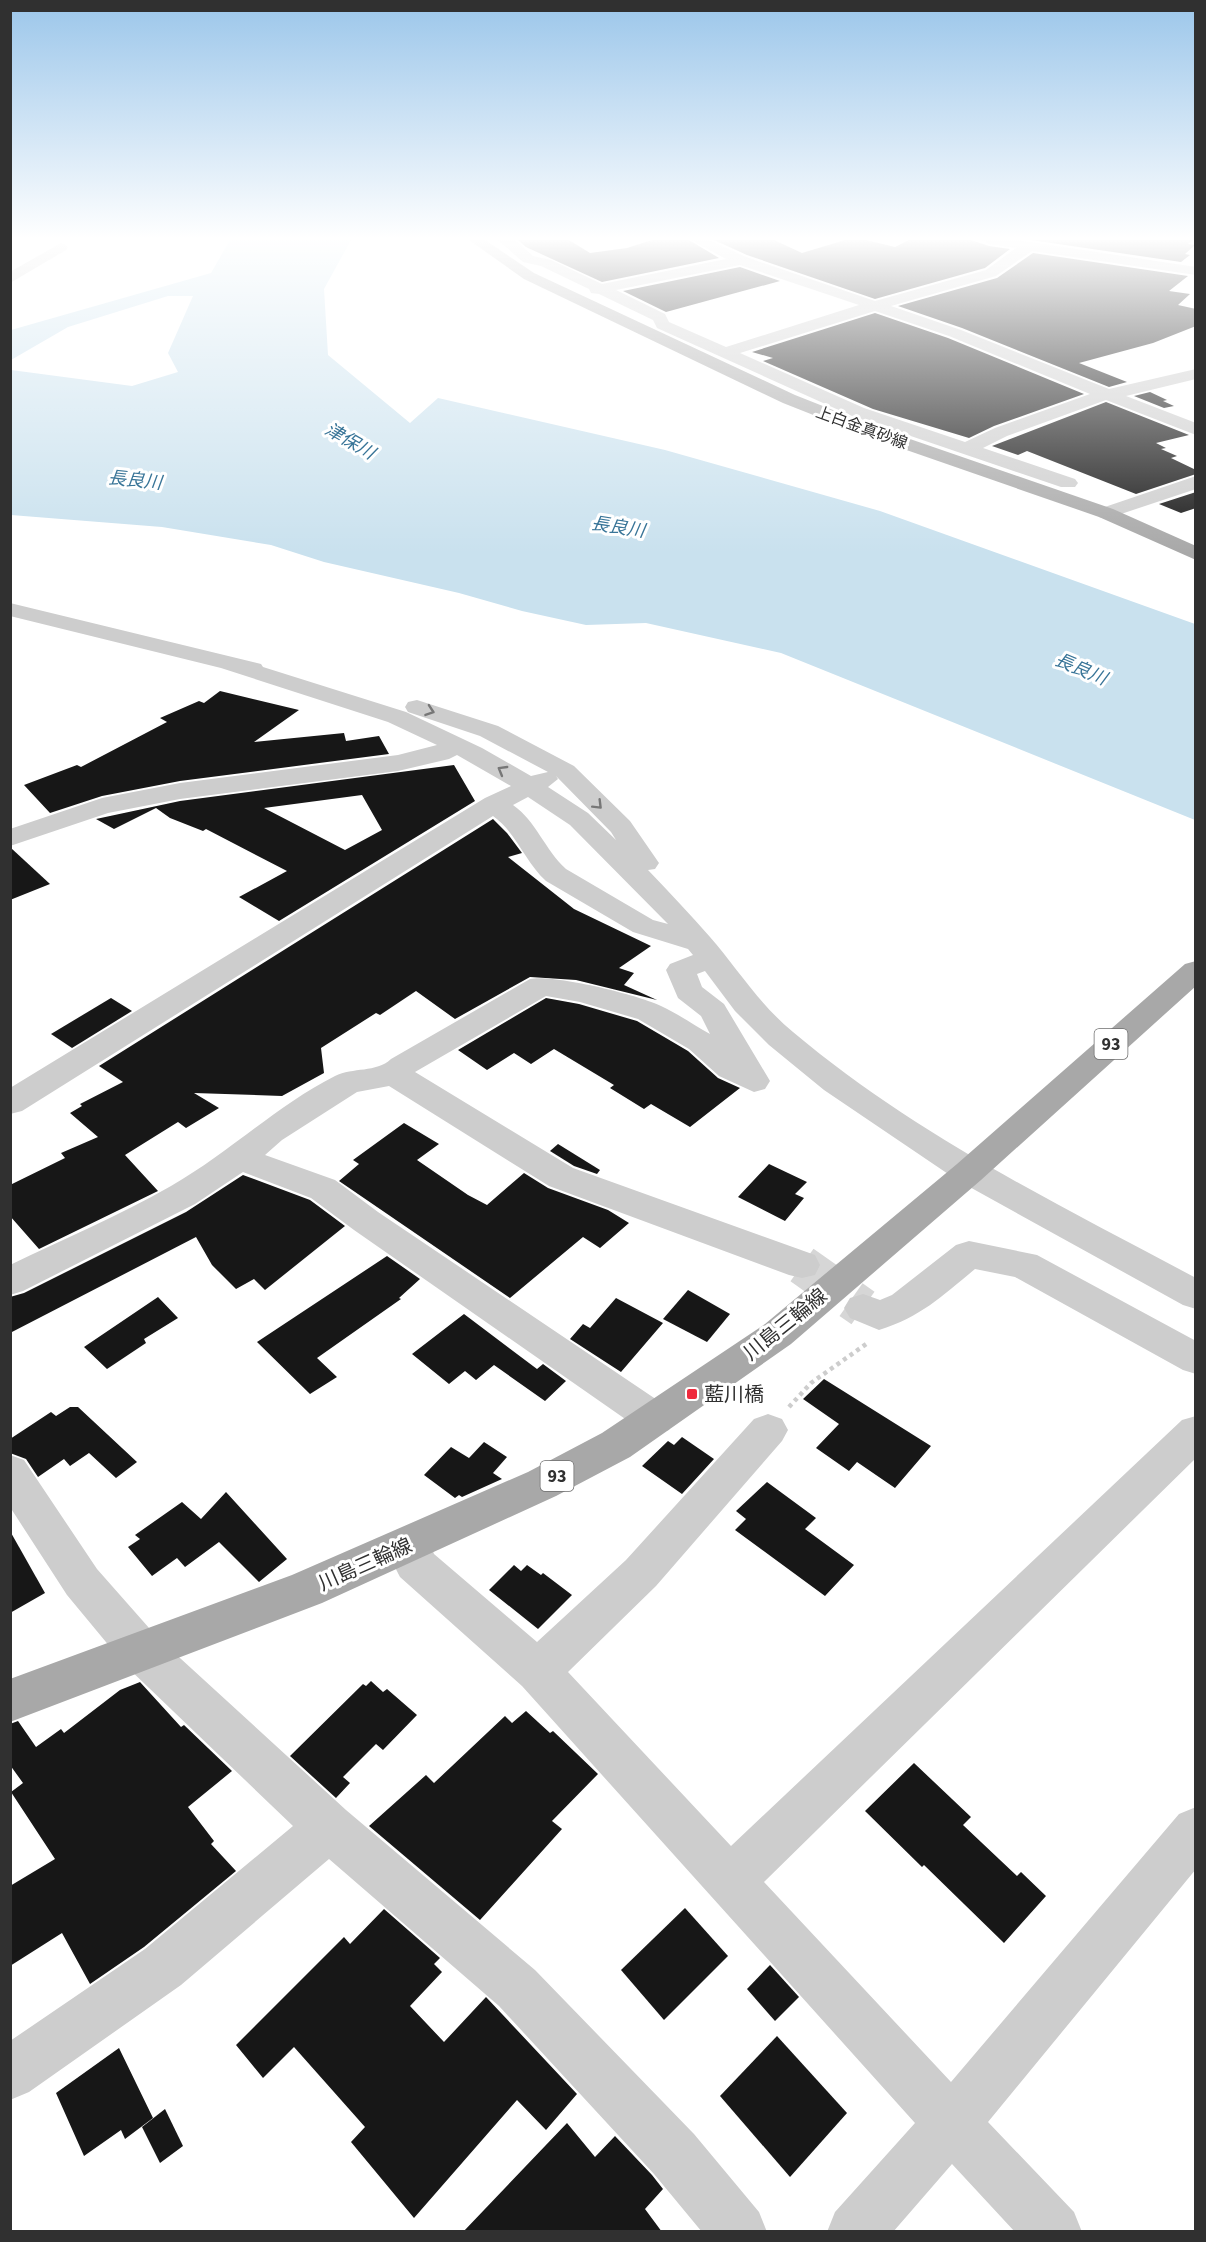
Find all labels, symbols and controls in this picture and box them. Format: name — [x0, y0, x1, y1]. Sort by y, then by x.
street label: 上白金真砂線 — [813, 401, 911, 455]
water label: 津保川 — [320, 417, 381, 467]
water label: 長良川 — [107, 465, 165, 496]
water label: 長良川 — [589, 511, 649, 544]
water label: 長良川 — [1051, 647, 1112, 692]
one-way arrow — [424, 704, 435, 717]
one-way arrow — [498, 766, 508, 777]
one-way arrow — [591, 797, 602, 808]
road number: 93 — [1094, 1029, 1128, 1059]
street label: 川島三輪線 — [738, 1282, 833, 1367]
place label: 藍川橋 — [704, 1381, 764, 1409]
marker: 藍川橋 — [685, 1387, 699, 1401]
road number: 93 — [540, 1461, 574, 1491]
street label: 川島三輪線 — [314, 1532, 417, 1598]

